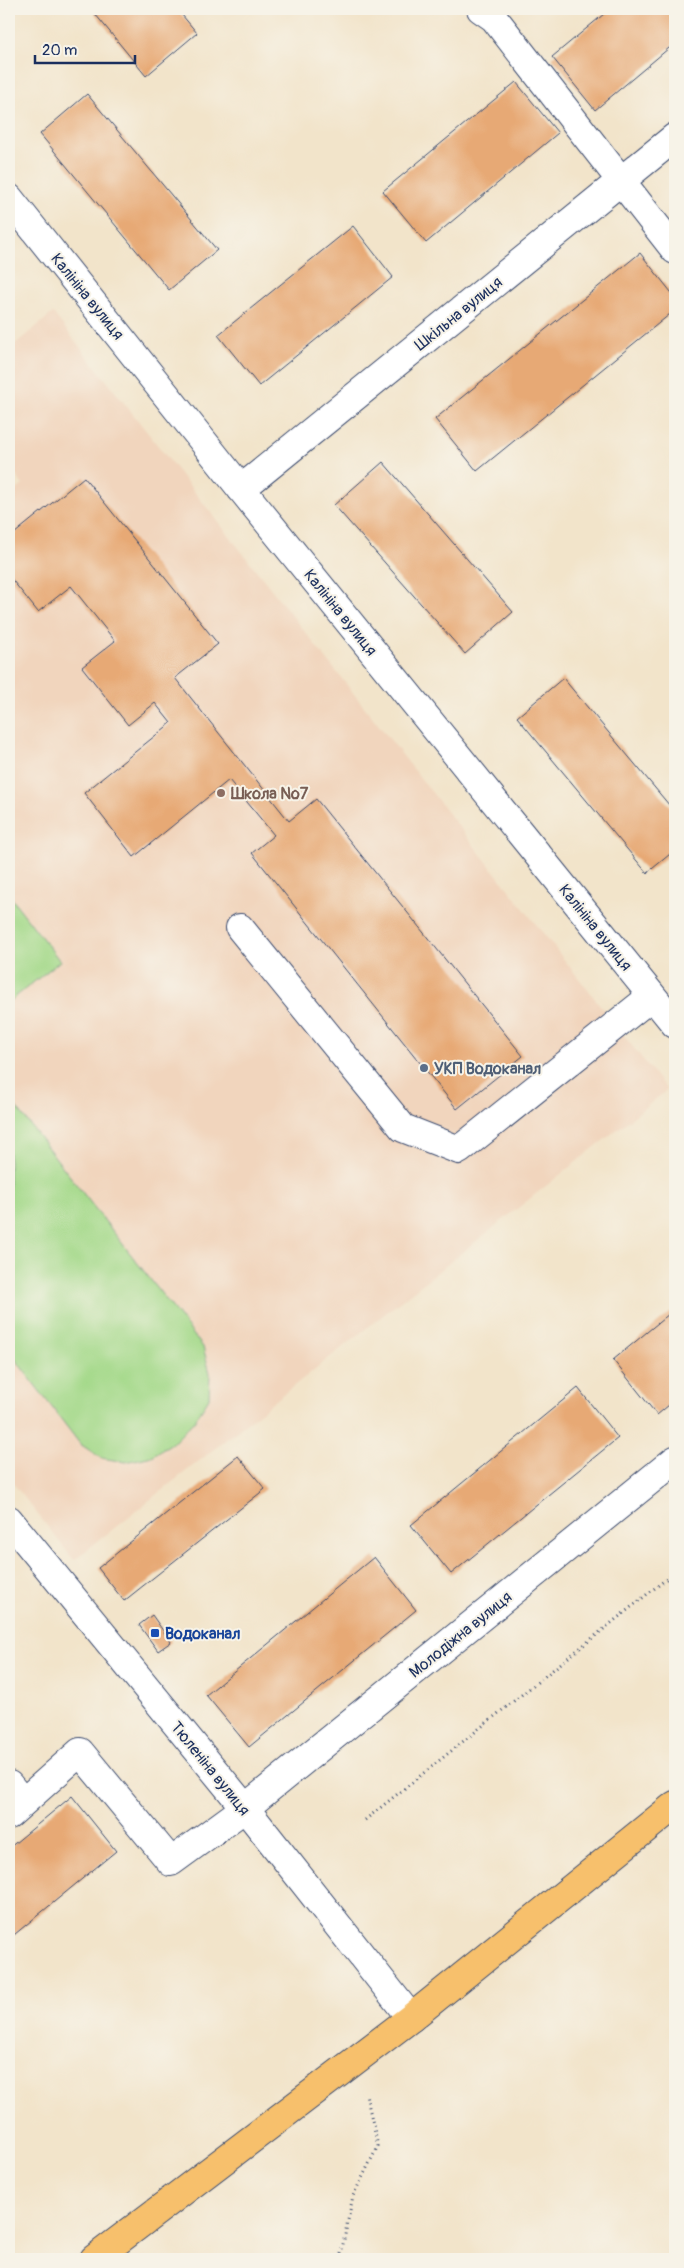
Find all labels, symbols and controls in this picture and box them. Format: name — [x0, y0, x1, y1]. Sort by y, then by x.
scale bar — [35, 32, 135, 64]
text: 20 m — [42, 41, 77, 60]
street label: Калініна вулиця — [46, 249, 128, 344]
street label: Шкільна вулиця — [411, 272, 506, 355]
street label: Калініна вулиця — [299, 565, 381, 660]
place label: Школа №7 — [230, 784, 309, 804]
marker: Школа №7 — [215, 787, 227, 799]
street label: Калініна вулиця — [554, 880, 636, 975]
place label: УКП Водоканал — [434, 1059, 541, 1079]
marker: УКП Водоканал — [418, 1062, 430, 1074]
street label: Молодіжна вулиця — [405, 1587, 516, 1682]
place label: Водоканал — [165, 1624, 240, 1644]
marker: Водоканал — [149, 1627, 161, 1639]
street label: Тюленіна вулиця — [166, 1718, 254, 1820]

